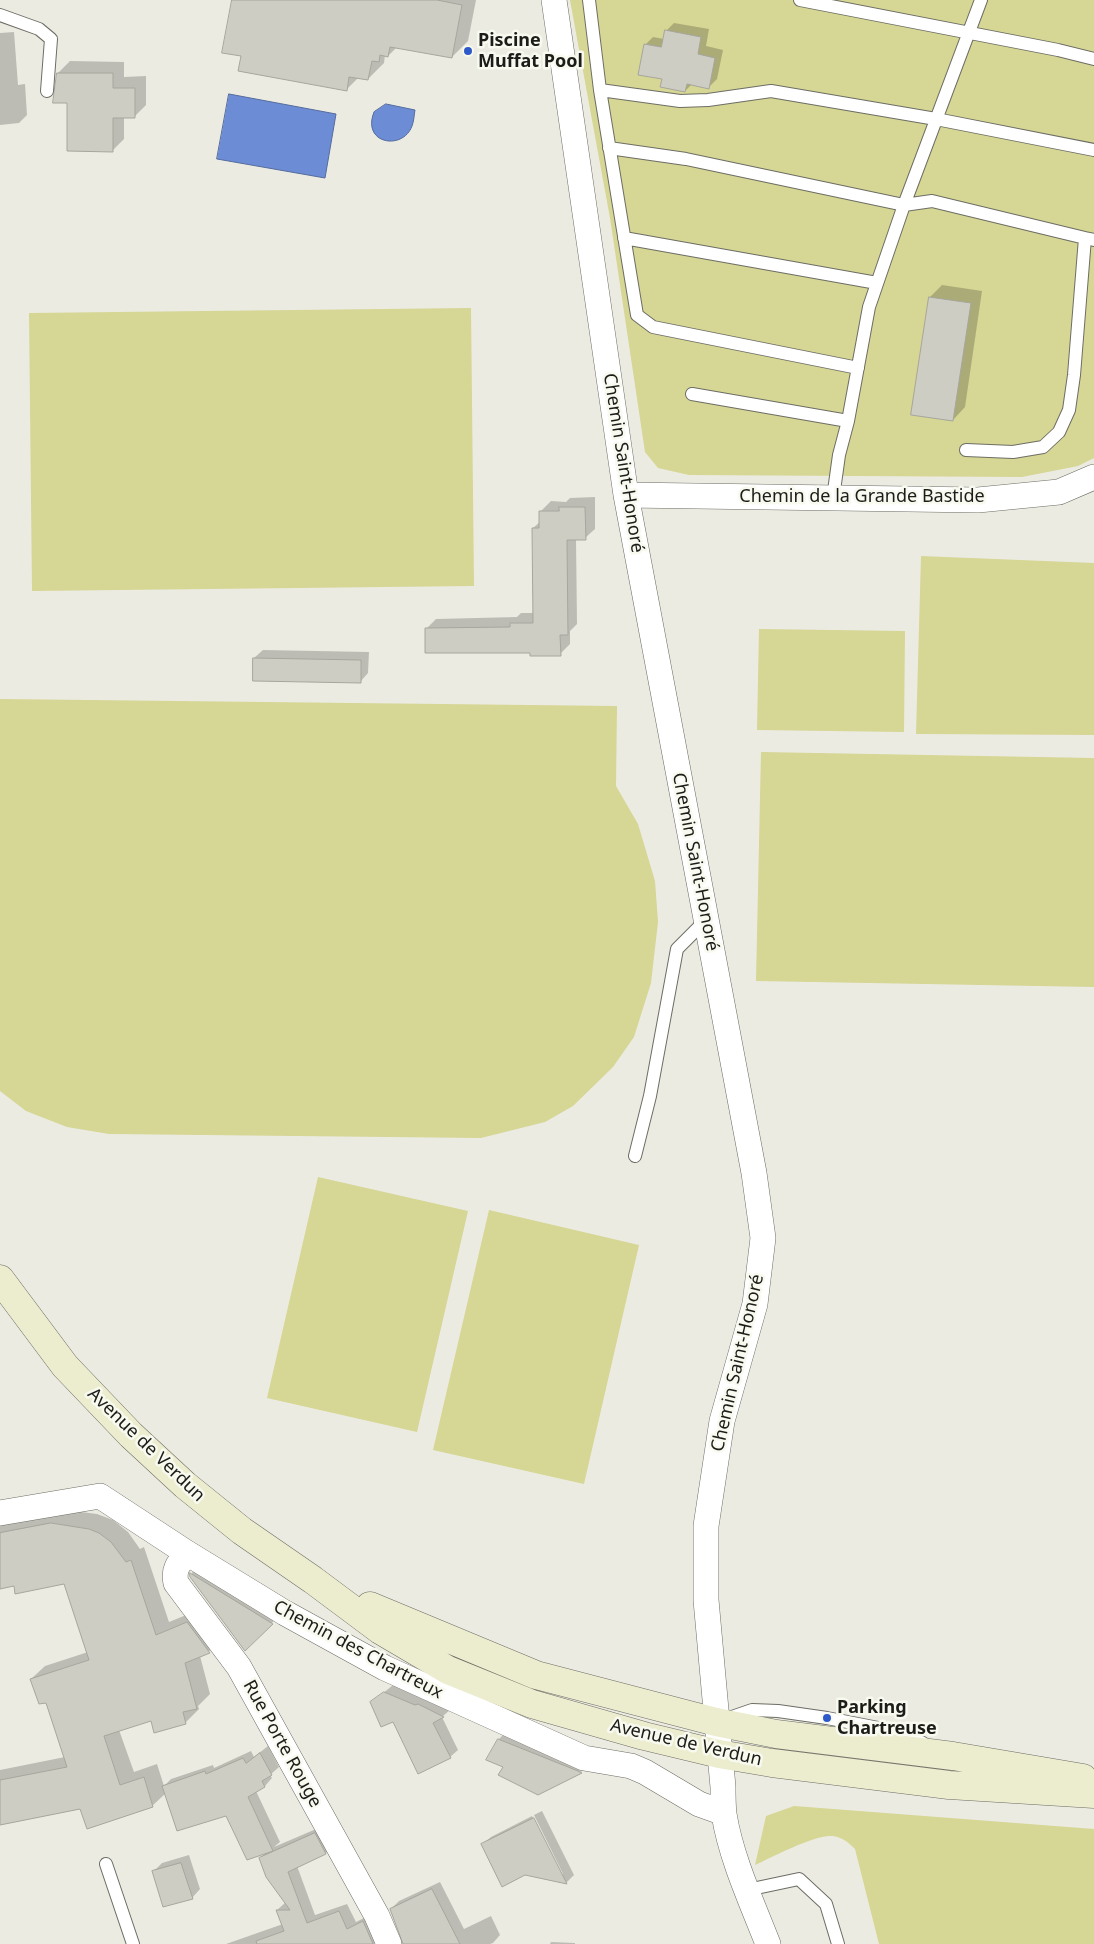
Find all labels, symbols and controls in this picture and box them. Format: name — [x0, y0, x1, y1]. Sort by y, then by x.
place label: Piscine Muffat Pool — [478, 30, 583, 72]
marker: Piscine Muffat Pool — [462, 45, 474, 57]
street label: Chemin Saint-Honoré — [598, 372, 648, 554]
street label: Chemin de la Grande Bastide — [739, 486, 985, 508]
street label: Chemin Saint-Honoré — [667, 771, 723, 953]
street label: Chemin Saint-Honoré — [707, 1272, 769, 1454]
street label: Avenue de Verdun — [83, 1383, 209, 1507]
street label: Chemin des Chartreux — [270, 1596, 446, 1704]
street label: Rue Porte Rouge — [238, 1677, 326, 1811]
place label: Parking Chartreuse — [837, 1697, 937, 1740]
marker: Parking Chartreuse — [821, 1712, 833, 1724]
street label: Avenue de Verdun — [608, 1715, 764, 1771]

